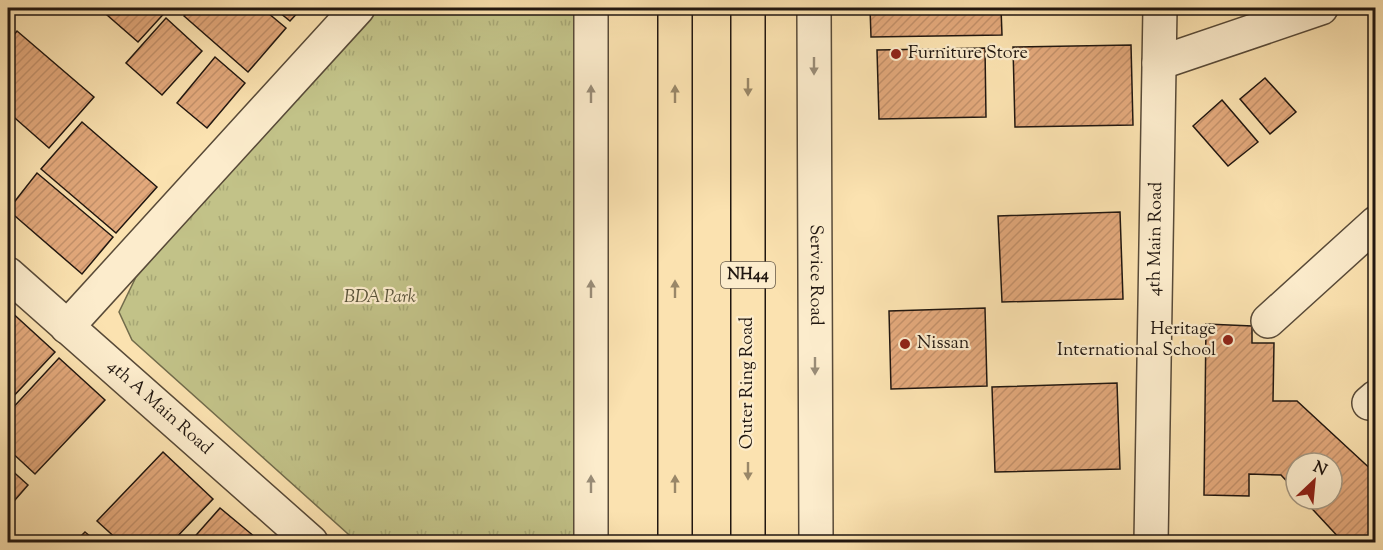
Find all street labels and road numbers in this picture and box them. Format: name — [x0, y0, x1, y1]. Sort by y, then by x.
street label: 4th Main Road — [1142, 182, 1170, 296]
street label: Service Road — [802, 224, 828, 326]
road number: NH44 — [721, 262, 775, 288]
street label: Outer Ring Road — [735, 317, 761, 449]
street label: 4th A Main Road — [101, 354, 218, 462]

